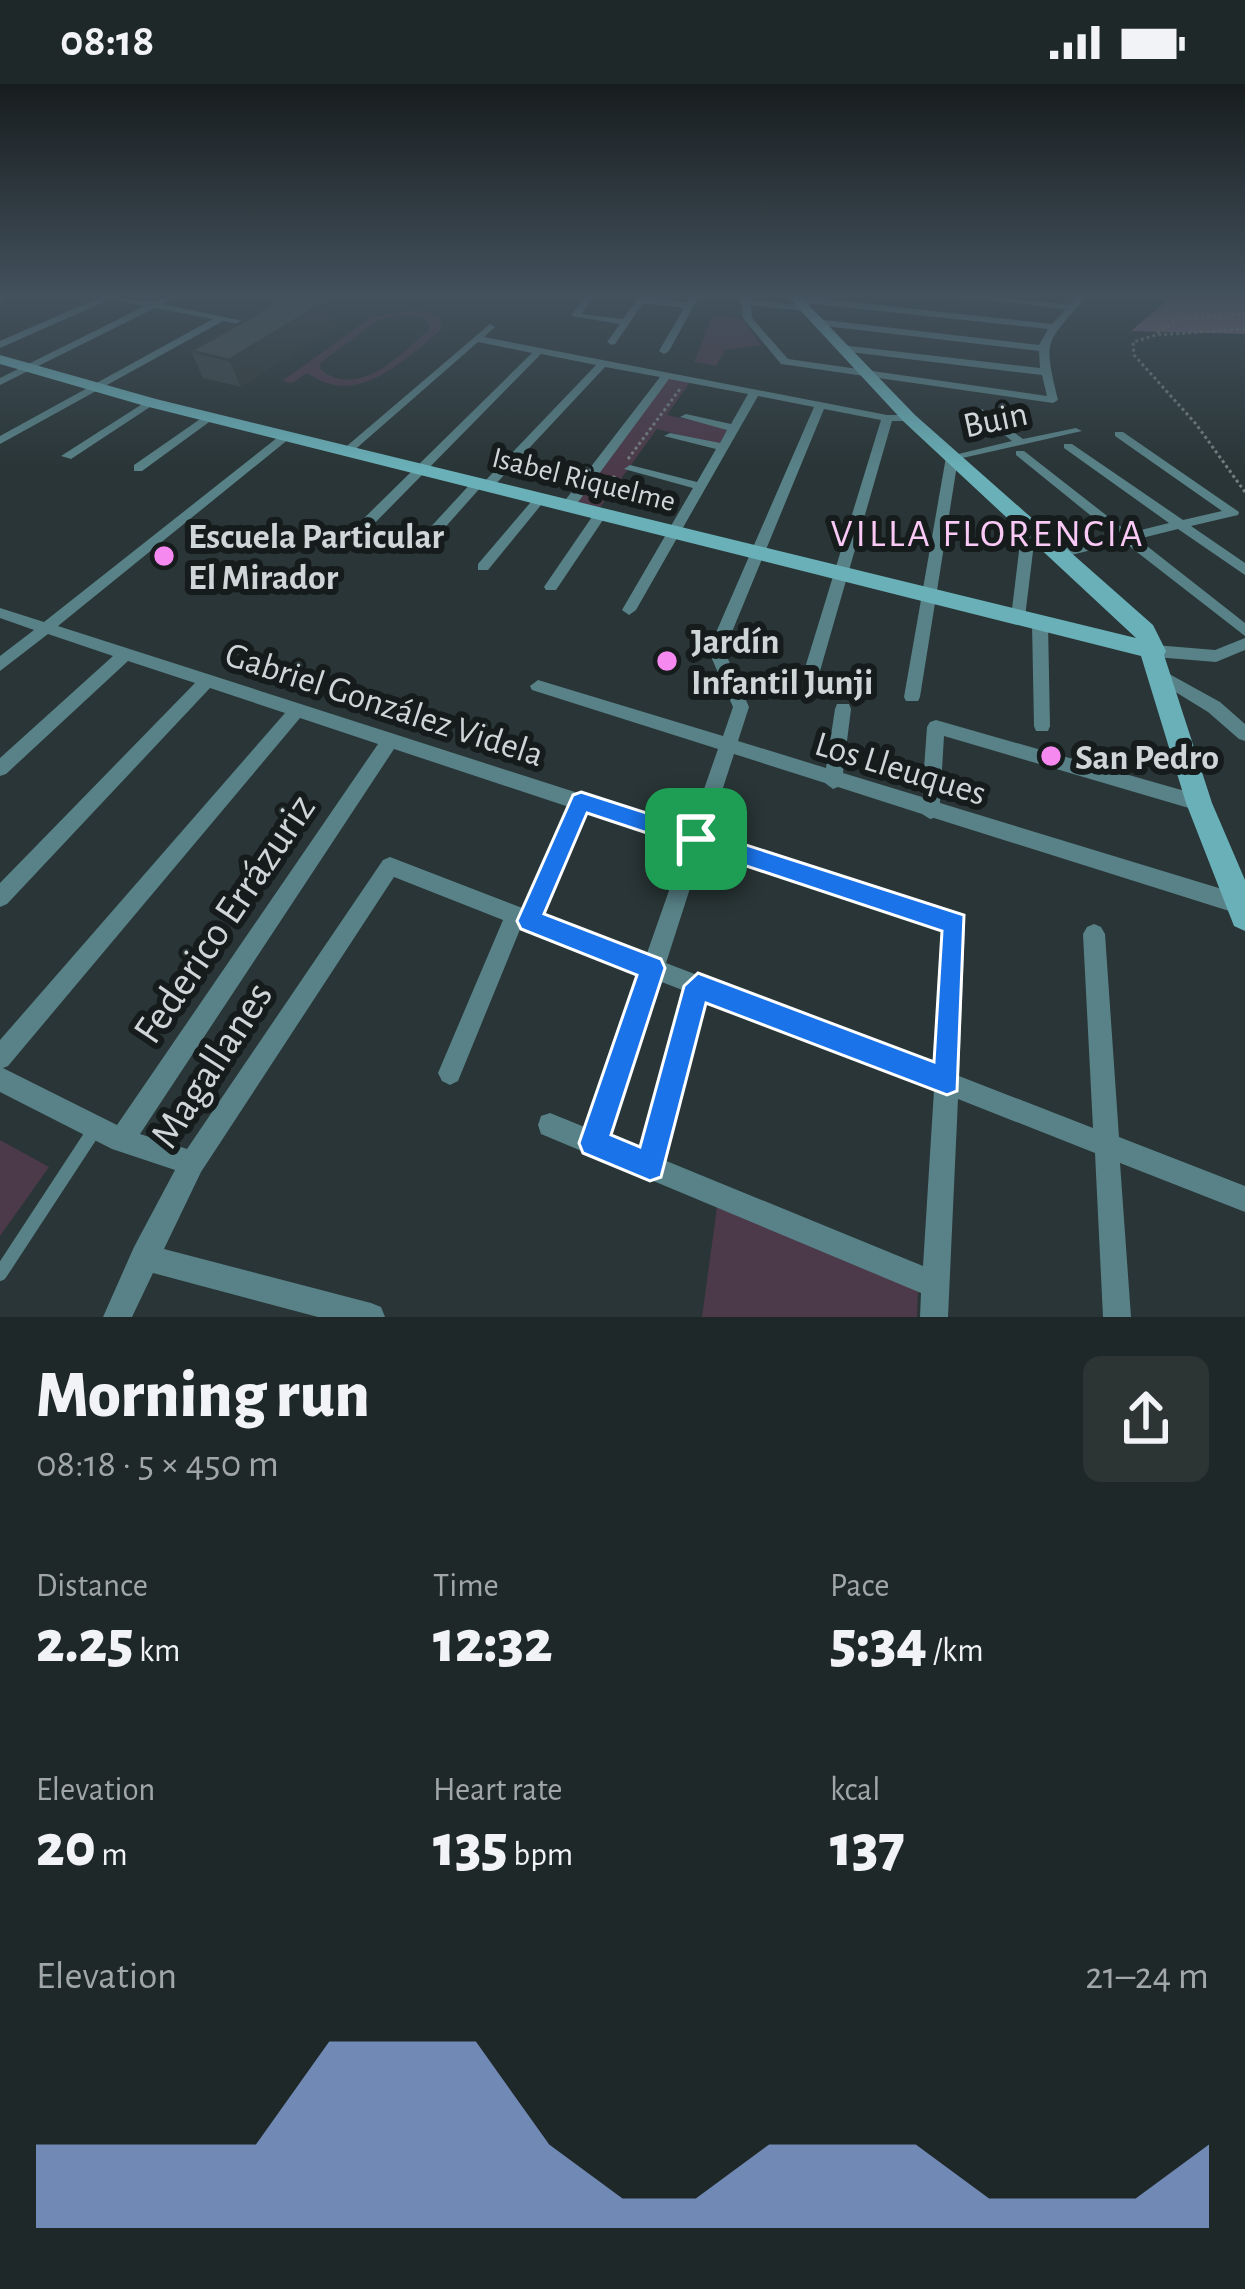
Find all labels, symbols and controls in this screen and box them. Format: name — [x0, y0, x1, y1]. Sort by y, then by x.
text: 08:18 — [60, 19, 154, 64]
street label: Buin — [960, 396, 1031, 444]
street label: Isabel Riquelme — [489, 443, 678, 517]
district label: VILLA FLORENCIA — [830, 515, 1146, 554]
place label: Escuela Particular El Mirador — [188, 519, 445, 596]
marker: Escuela Particular El Mirador — [151, 543, 177, 569]
place label: Jardín Infantil Junji — [691, 624, 873, 701]
street label: Gabriel González Videla — [221, 636, 548, 773]
marker: Jardín Infantil Junji — [654, 648, 680, 674]
street label: Los Lleuques — [811, 726, 990, 812]
place label: San Pedro — [1075, 740, 1219, 776]
marker: San Pedro — [1038, 743, 1064, 769]
street label: Federico Errázuriz — [126, 787, 323, 1051]
pin — [645, 788, 747, 890]
icon: arrive — [663, 806, 729, 872]
street label: Magallanes — [143, 975, 280, 1155]
button: share — [1083, 1356, 1209, 1482]
text: Morning run — [36, 1363, 370, 1429]
text: 08:18 · 5 × 450 m — [36, 1445, 279, 1484]
text: Distance — [36, 1570, 148, 1603]
text: Time — [433, 1570, 499, 1603]
text: Pace — [830, 1570, 889, 1603]
text: 2.25 — [36, 1613, 133, 1673]
text: 12:32 — [433, 1613, 553, 1673]
text: 5:34 — [830, 1613, 927, 1673]
text: km — [133, 1635, 180, 1668]
text: /km — [927, 1635, 984, 1668]
text: Elevation — [36, 1774, 155, 1807]
text: Heart rate — [433, 1774, 563, 1807]
text: kcal — [830, 1774, 880, 1807]
text: 20 — [36, 1817, 96, 1877]
text: 135 — [433, 1817, 508, 1877]
text: 137 — [830, 1817, 905, 1877]
text: m — [96, 1839, 128, 1872]
text: bpm — [508, 1839, 573, 1872]
text: Elevation — [36, 1957, 177, 1996]
text: 21–24 m — [1085, 1957, 1209, 1996]

